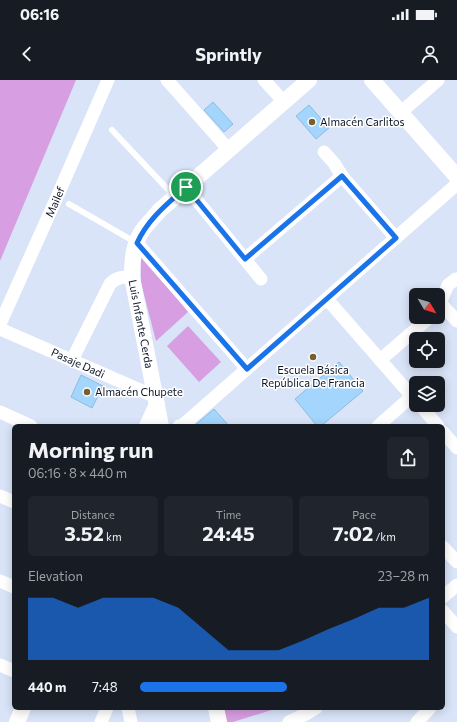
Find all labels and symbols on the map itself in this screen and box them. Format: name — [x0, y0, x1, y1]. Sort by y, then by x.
place label: Almacén Carlitos — [320, 115, 405, 128]
marker: Almacén Carlitos — [307, 117, 317, 127]
pin — [169, 170, 203, 204]
street label: Mailef — [42, 184, 67, 219]
street label: Luis Infante Cerda — [127, 278, 156, 369]
north arrow — [409, 288, 445, 324]
street label: Pasaje Dadi — [49, 345, 107, 380]
marker: Escuela Básica República De Francia — [308, 352, 318, 362]
place label: Escuela Básica República De Francia — [261, 363, 365, 389]
place label: Almacén Chupete — [95, 385, 183, 398]
marker: Almacén Chupete — [82, 387, 92, 397]

